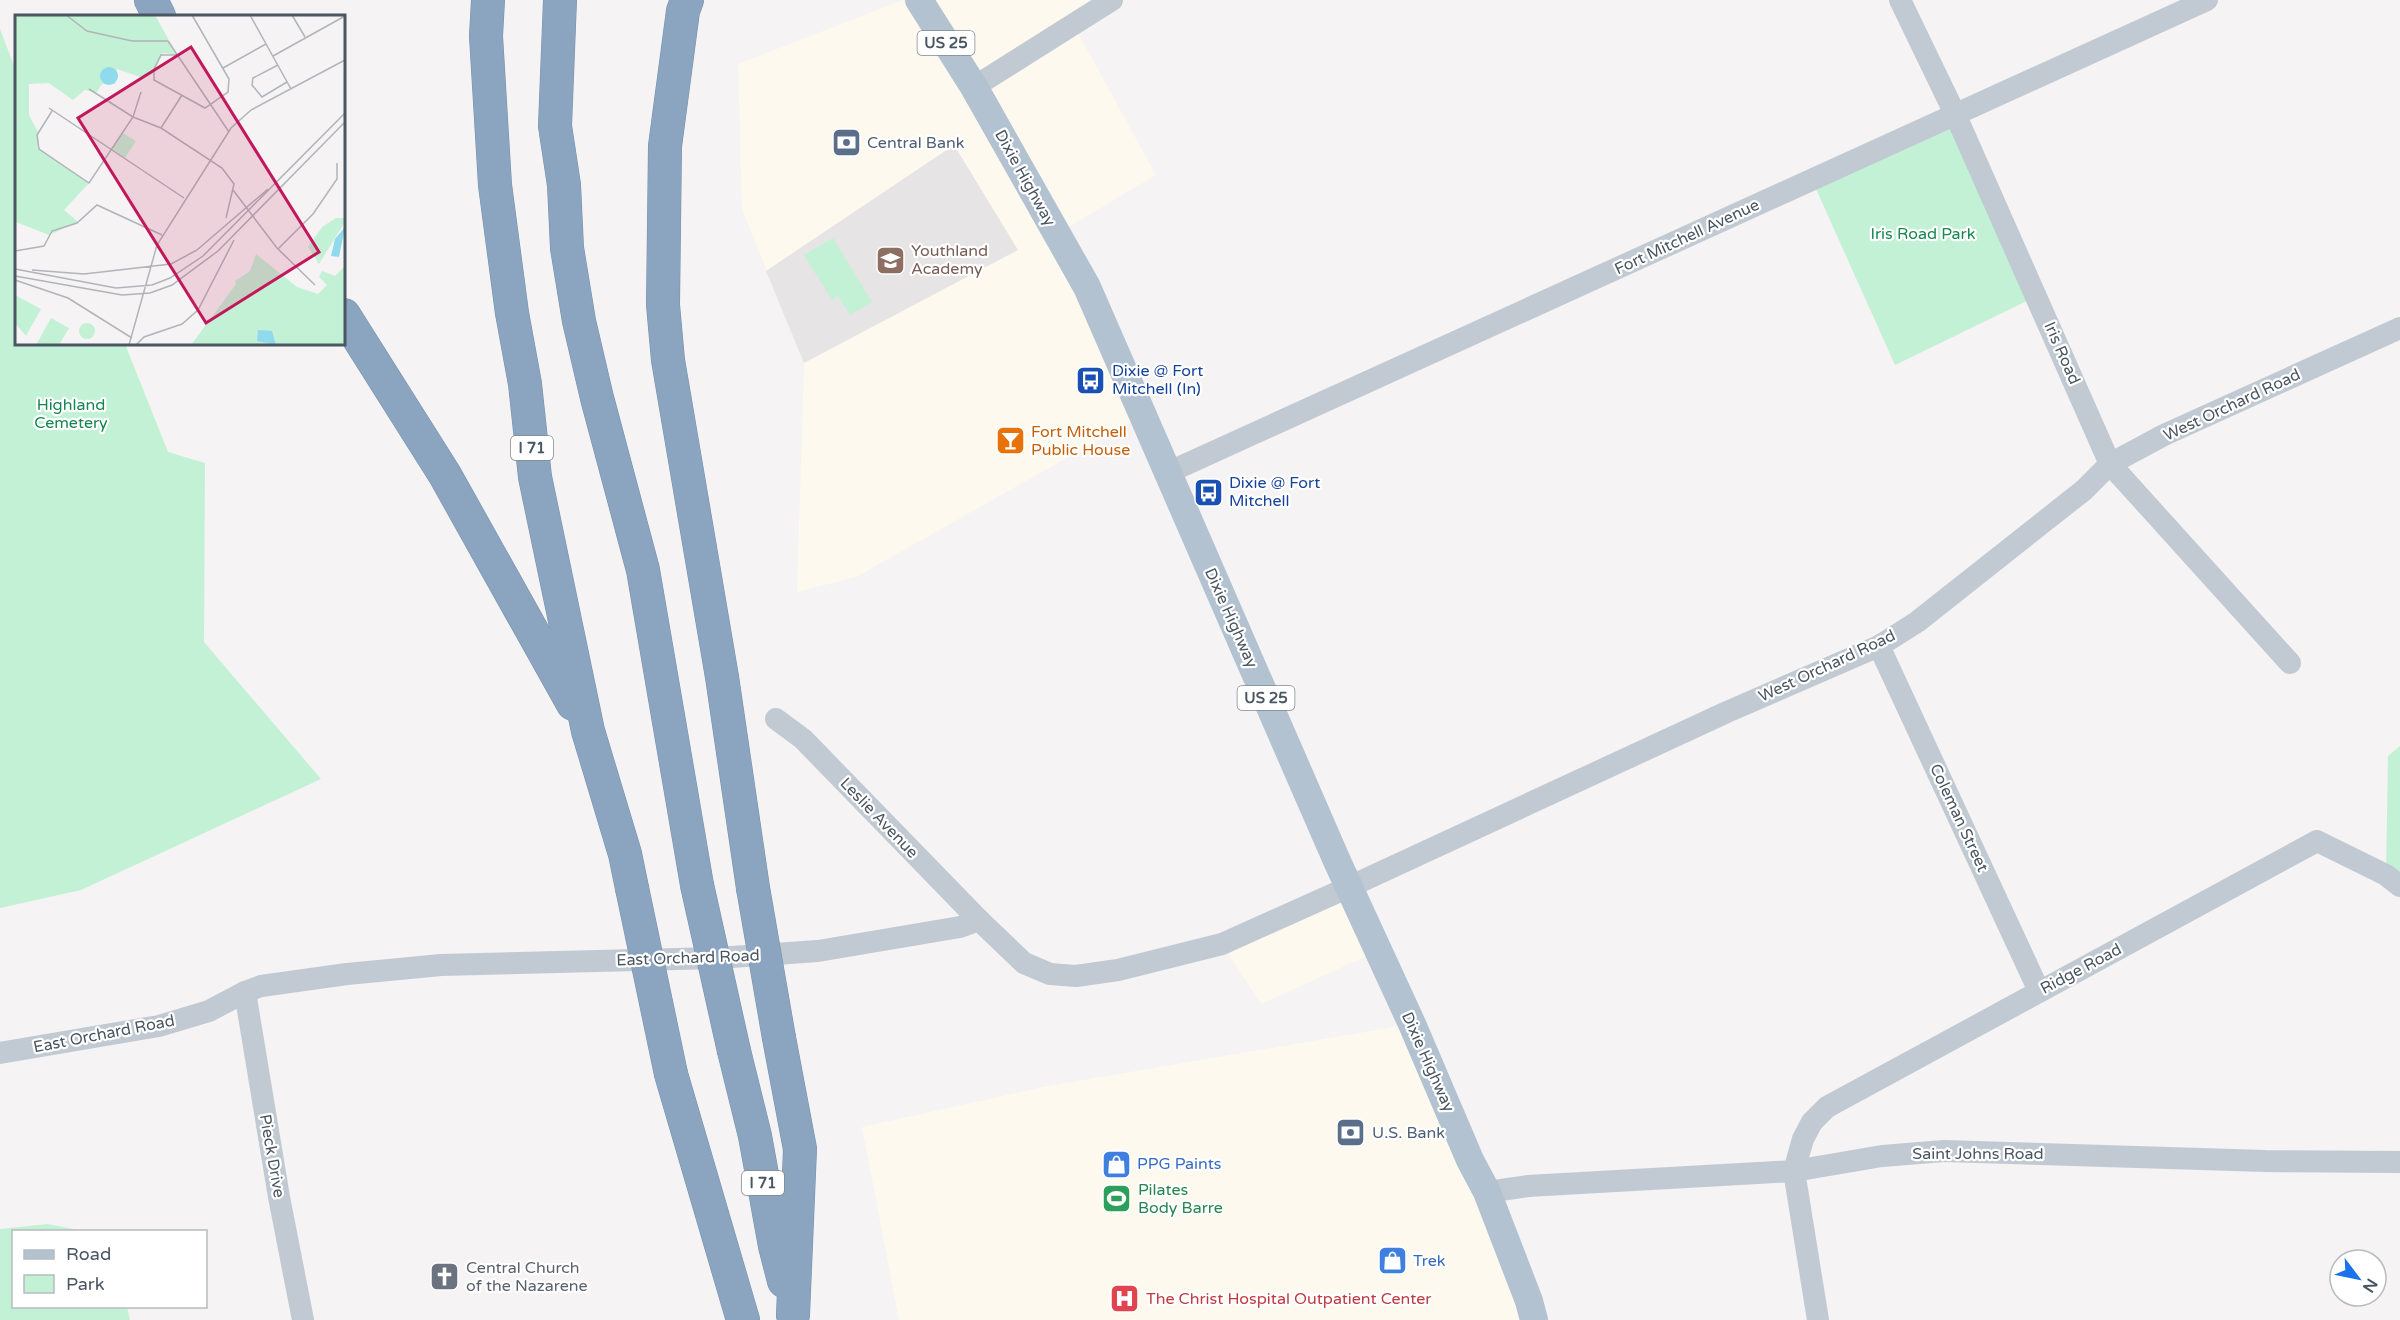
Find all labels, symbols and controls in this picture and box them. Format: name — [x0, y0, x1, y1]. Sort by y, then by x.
inset map — [15, 15, 345, 345]
road number: US 25 — [918, 31, 974, 55]
street label: Dixie Highway — [990, 126, 1060, 230]
bank icon: Central Bank — [830, 127, 862, 159]
place label: Central Bank — [867, 133, 965, 153]
street label: Fort Mitchell Avenue — [1612, 195, 1762, 279]
park label: Iris Road Park — [1871, 224, 1976, 244]
place label: Youthland Academy — [911, 241, 988, 279]
school or university icon: Youthland Academy — [874, 244, 906, 276]
street label: Iris Road — [2039, 319, 2085, 387]
place label: Dixie @ Fort Mitchell (In) — [1112, 361, 1203, 399]
bus stop icon: Dixie @ Fort Mitchell (In) — [1075, 364, 1107, 396]
street label: West Orchard Road — [2160, 365, 2304, 445]
park label: Highland Cemetery — [34, 395, 108, 433]
place label: Fort Mitchell Public House — [1031, 422, 1130, 460]
bar icon: Fort Mitchell Public House — [994, 425, 1026, 457]
road number: I 71 — [511, 436, 553, 460]
place label: Dixie @ Fort Mitchell — [1229, 473, 1320, 511]
bus stop icon: Dixie @ Fort Mitchell — [1192, 476, 1224, 508]
street label: Dixie Highway — [1200, 565, 1262, 671]
street label: West Orchard Road — [1755, 626, 1899, 706]
road number: US 25 — [1238, 686, 1294, 710]
street label: Coleman Street — [1925, 761, 1993, 875]
street label: Leslie Avenue — [836, 774, 922, 862]
street label: Ridge Road — [2037, 939, 2125, 999]
street label: East Orchard Road — [616, 946, 760, 970]
street label: Dixie Highway — [1397, 1009, 1459, 1115]
street label: East Orchard Road — [32, 1011, 176, 1057]
street label: Pieck Drive — [255, 1113, 289, 1199]
bank icon: U.S. Bank — [1335, 1117, 1367, 1149]
place label: U.S. Bank — [1372, 1123, 1445, 1143]
street label: Saint Johns Road — [1912, 1144, 2044, 1164]
shop icon: PPG Paints — [1100, 1148, 1132, 1180]
place label: PPG Paints — [1137, 1154, 1221, 1174]
road number: I 71 — [742, 1171, 784, 1195]
place label: Pilates Body Barre — [1138, 1180, 1223, 1218]
sports icon: Pilates Body Barre — [1101, 1183, 1133, 1215]
legend — [12, 1230, 207, 1308]
text: Road — [66, 1243, 111, 1265]
shop icon: Trek — [1376, 1245, 1408, 1277]
north arrow — [2328, 1248, 2388, 1308]
place label: Trek — [1413, 1251, 1446, 1271]
place label: Central Church of the Nazarene — [466, 1258, 588, 1296]
church icon: Central Church of the Nazarene — [429, 1261, 461, 1293]
text: Park — [66, 1273, 105, 1295]
text: N — [2358, 1275, 2382, 1296]
hospital icon: The Christ Hospital Outpatient Center — [1109, 1283, 1141, 1315]
place label: The Christ Hospital Outpatient Center — [1146, 1289, 1432, 1309]

